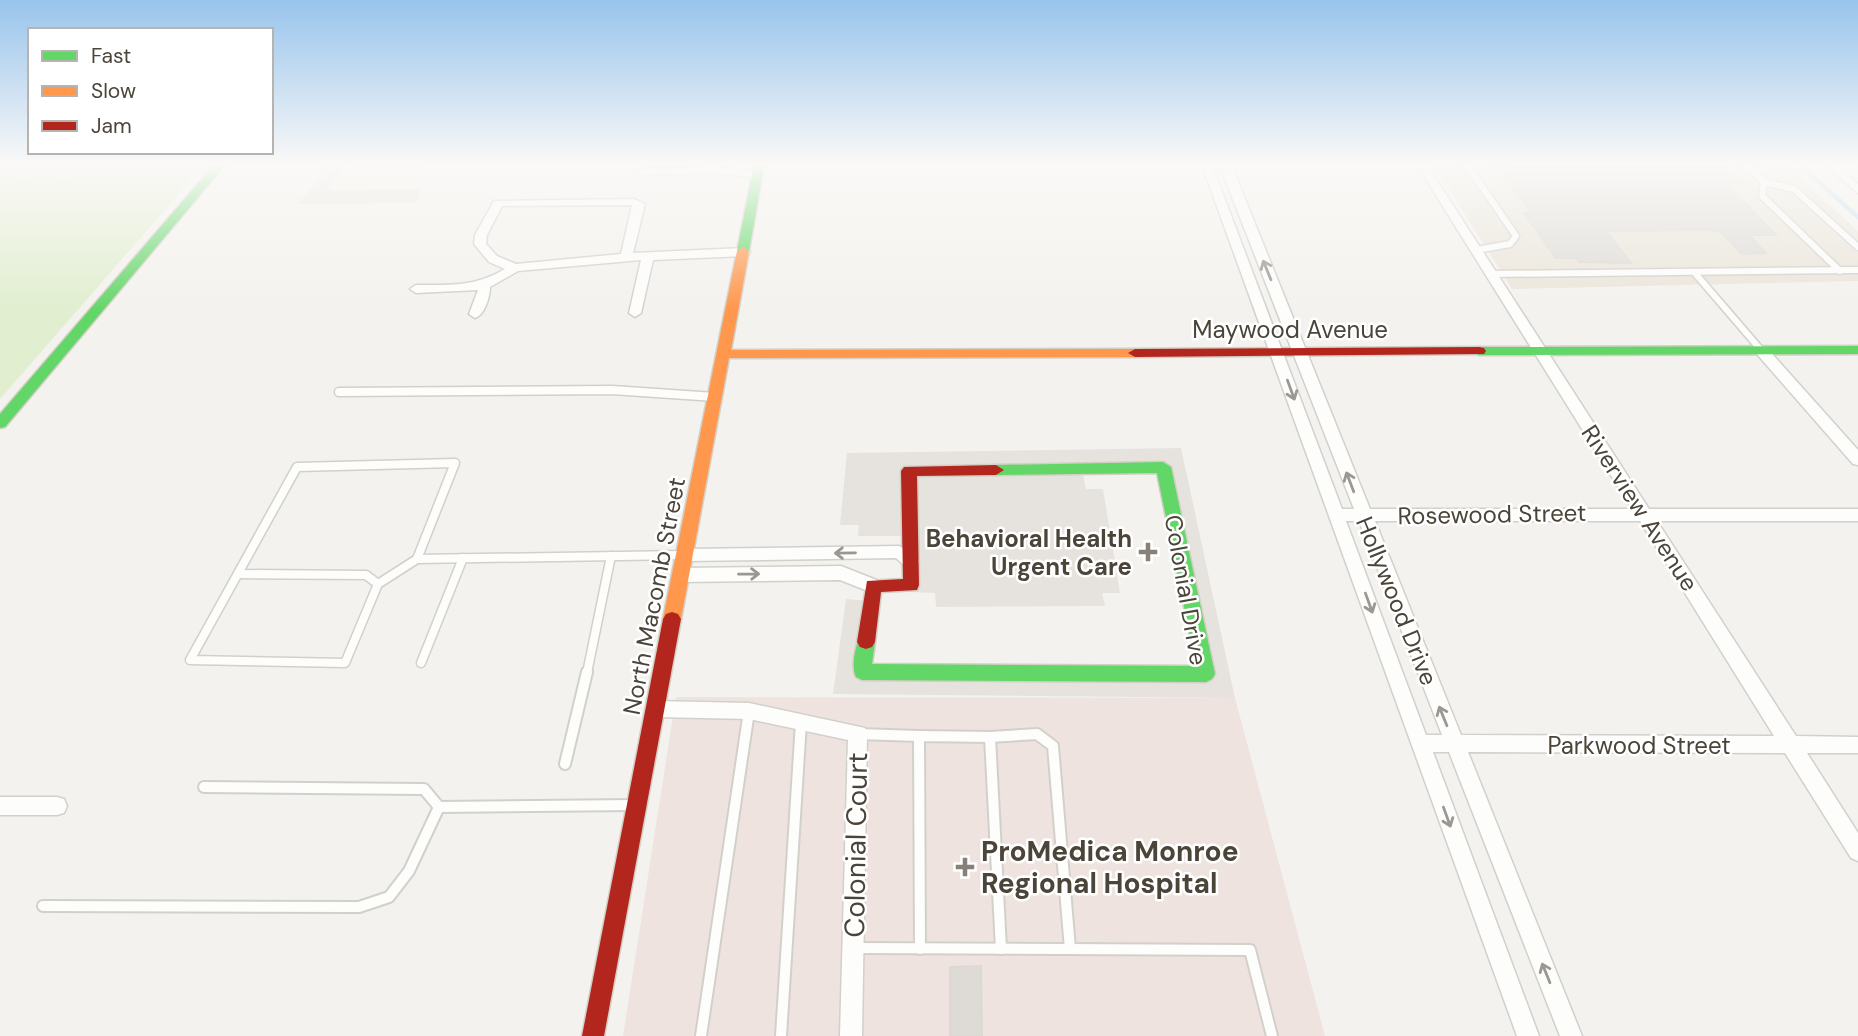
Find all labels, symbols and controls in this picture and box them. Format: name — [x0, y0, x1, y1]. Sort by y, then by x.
legend — [28, 28, 273, 154]
text: Fast — [91, 42, 131, 70]
text: Slow — [91, 77, 136, 105]
text: Jam — [91, 112, 132, 140]
one-way arrow — [1260, 259, 1273, 281]
street label: Maywood Avenue — [1192, 314, 1388, 345]
one-way arrow — [1285, 378, 1298, 400]
street label: Riverview Avenue — [1575, 419, 1705, 597]
one-way arrow — [1342, 472, 1355, 493]
street label: North Macomb Street — [616, 475, 692, 717]
street label: Rosewood Street — [1397, 497, 1587, 531]
street label: Colonial Drive — [1158, 512, 1214, 668]
street label: Hollywood Drive — [1349, 512, 1445, 690]
place label: Behavioral Health Urgent Care — [926, 523, 1132, 582]
marker: Behavioral Health Urgent Care — [1138, 542, 1158, 562]
one-way arrow — [834, 546, 857, 560]
one-way arrow — [737, 567, 760, 581]
one-way arrow — [1363, 592, 1376, 614]
one-way arrow — [1436, 706, 1449, 727]
street label: Parkwood Street — [1547, 730, 1731, 761]
street label: Colonial Court — [836, 752, 876, 938]
one-way arrow — [1442, 805, 1454, 827]
place label: ProMedica Monroe Regional Hospital — [981, 833, 1239, 902]
marker: ProMedica Monroe Regional Hospital — [955, 857, 975, 877]
one-way arrow — [1539, 962, 1552, 984]

